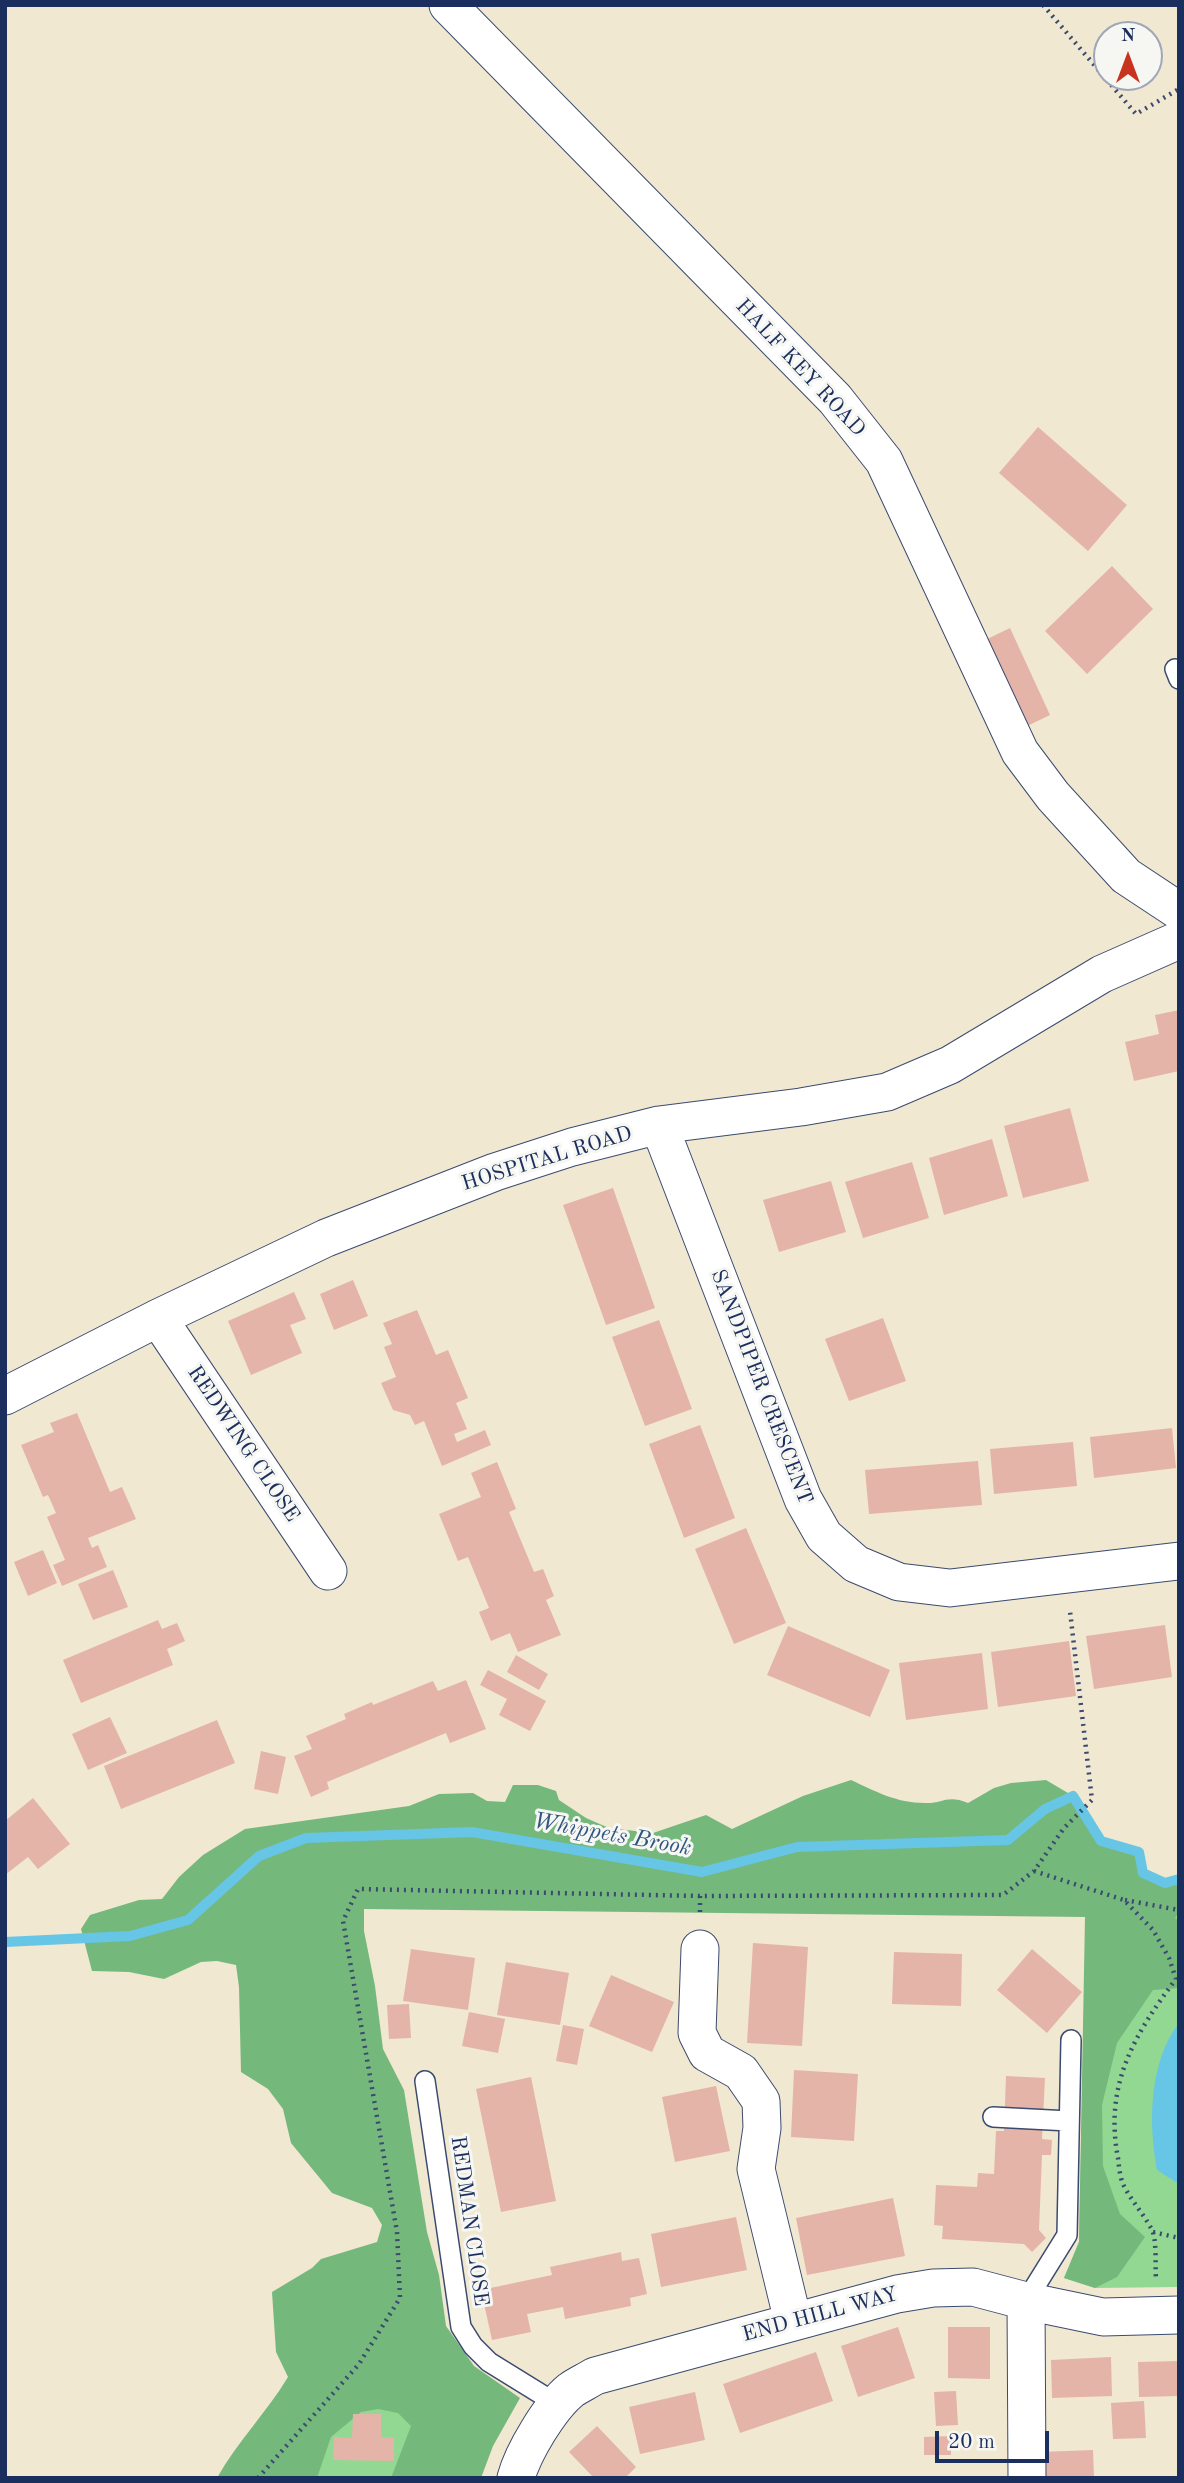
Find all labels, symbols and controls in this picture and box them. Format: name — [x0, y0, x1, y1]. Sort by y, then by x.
north arrow — [1093, 21, 1163, 91]
text: N — [1121, 27, 1135, 46]
street label: HALF KEY ROAD — [730, 294, 870, 442]
street label: HOSPITAL ROAD — [459, 1121, 635, 1197]
street label: SANDPIPER CRESCENT — [704, 1266, 818, 1508]
street label: REDWING CLOSE — [181, 1361, 305, 1527]
water label: Whippets Brook — [531, 1807, 693, 1863]
street label: REDMAN CLOSE — [445, 2134, 493, 2308]
street label: END HILL WAY — [739, 2282, 901, 2348]
scale bar — [939, 2416, 1053, 2460]
text: 20 m — [948, 2432, 995, 2453]

